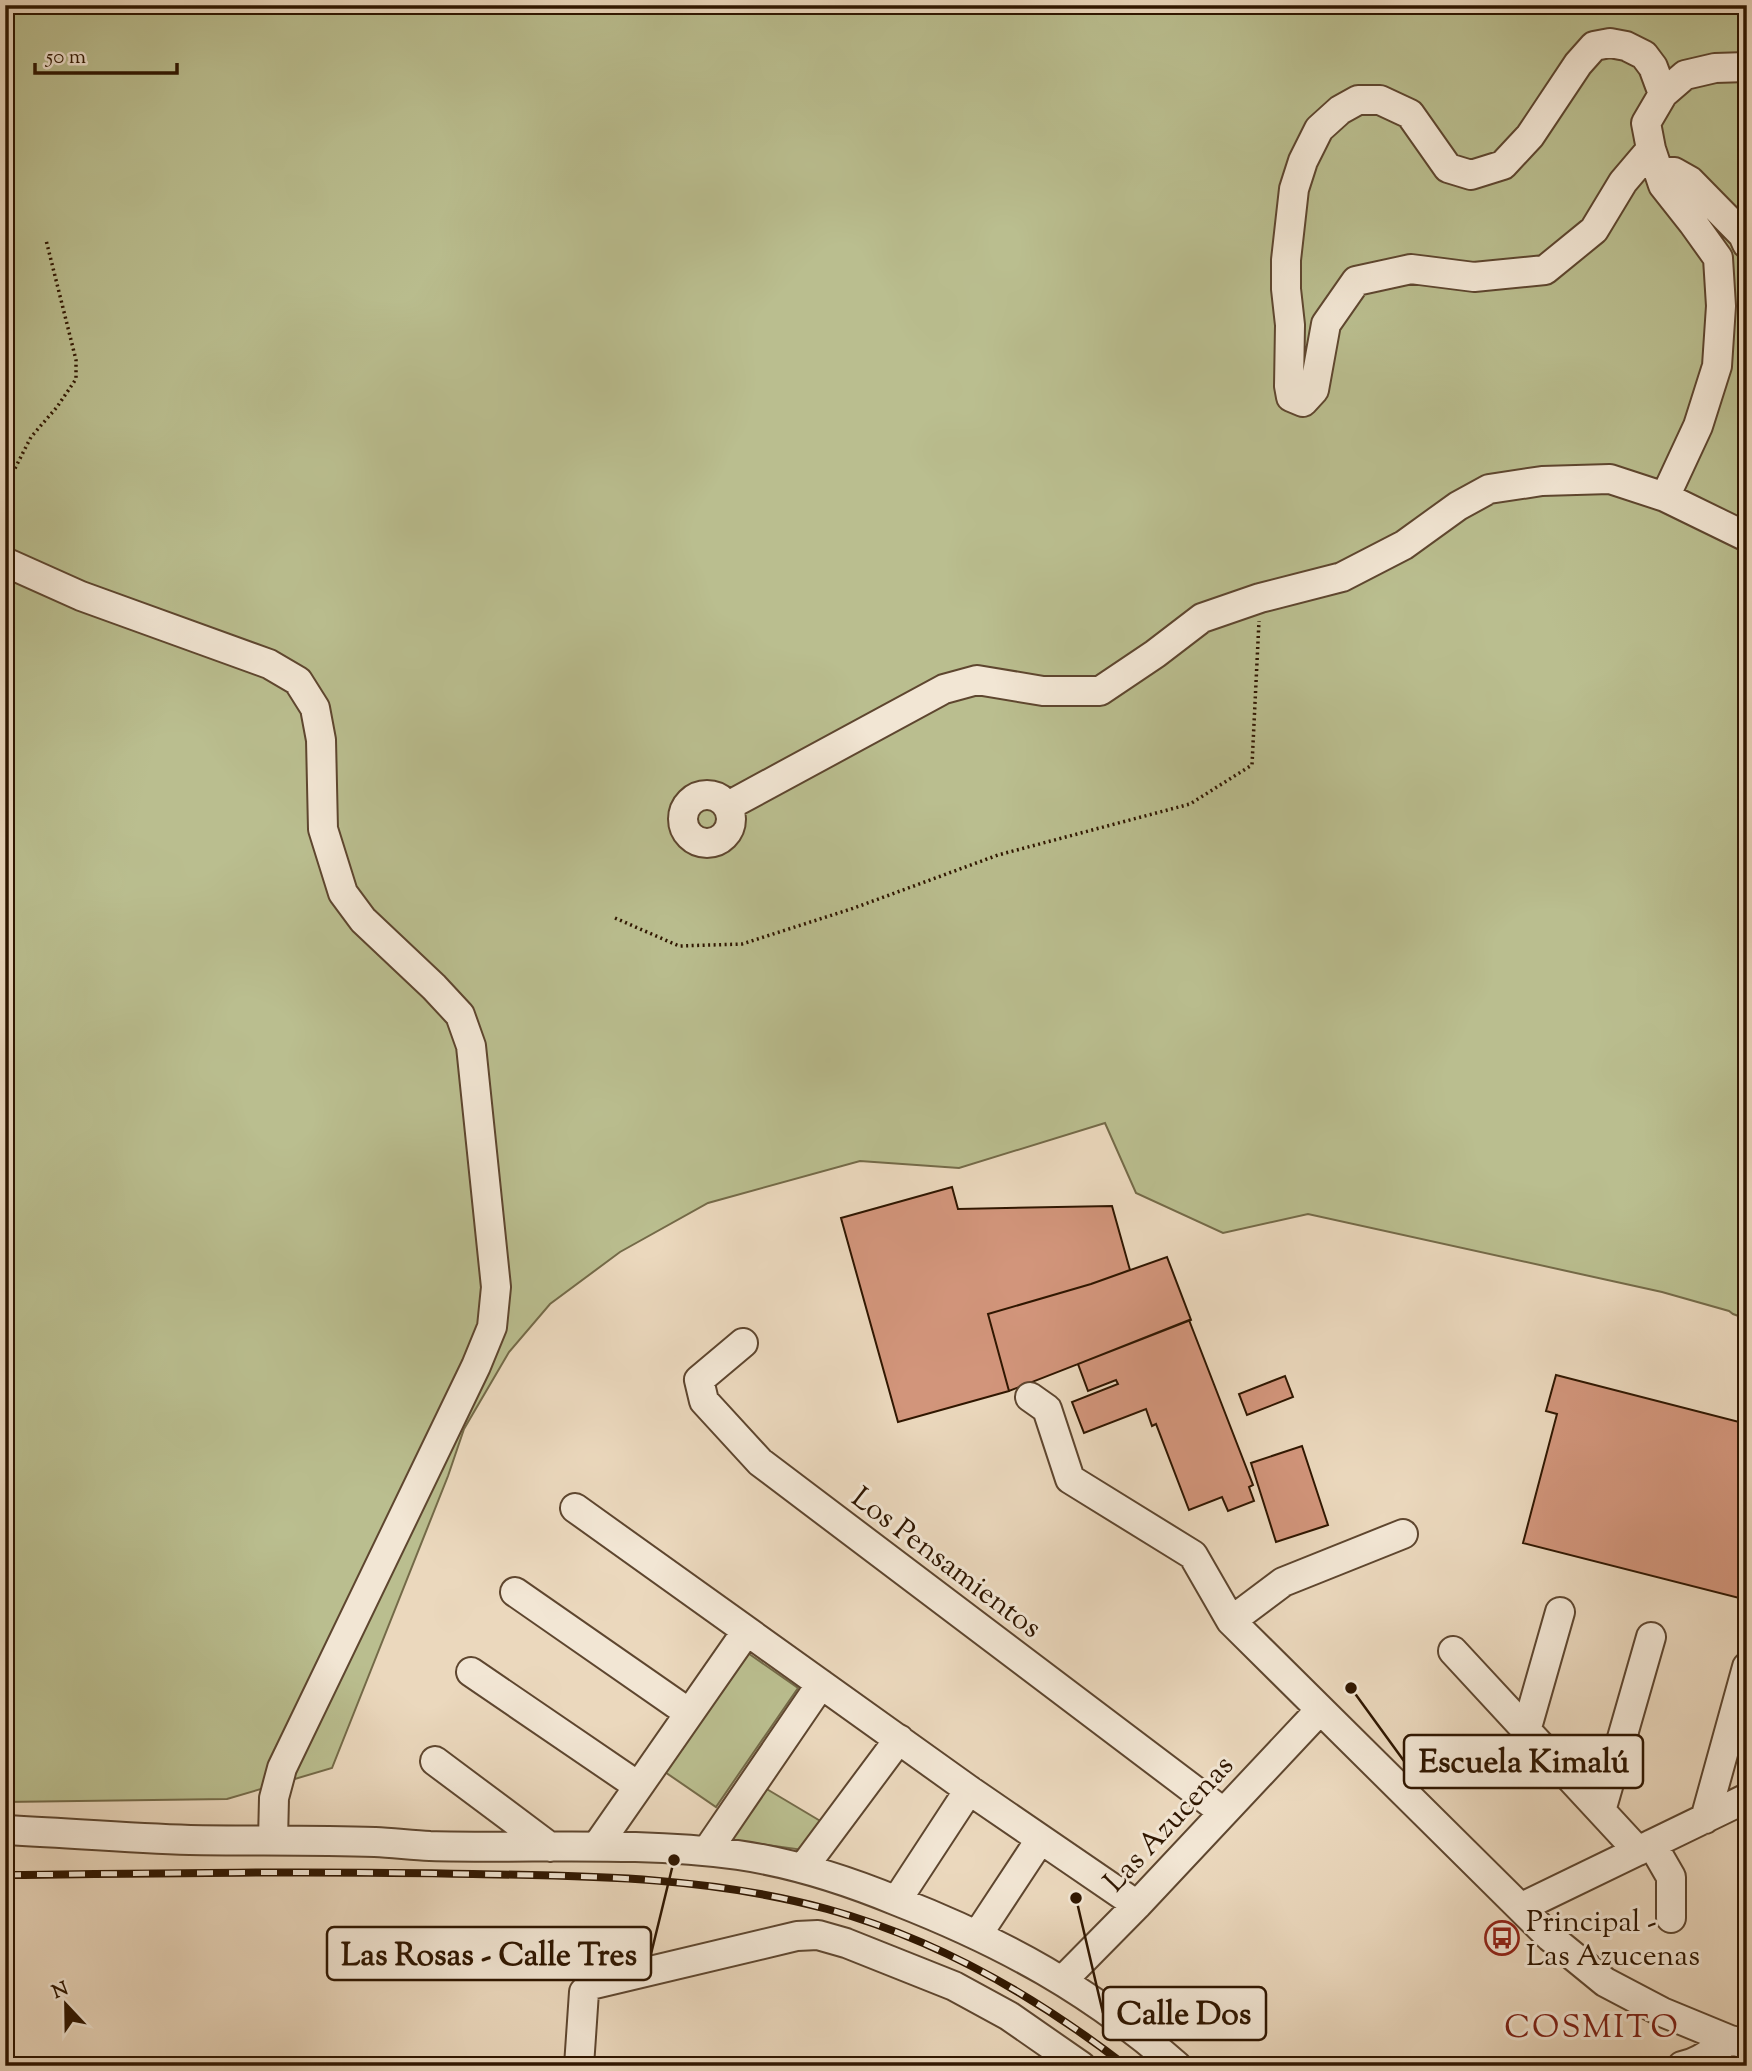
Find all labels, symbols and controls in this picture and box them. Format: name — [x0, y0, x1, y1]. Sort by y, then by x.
scale bar — [35, 32, 177, 76]
text: 50 m — [45, 43, 86, 73]
street label: Los Pensamientos — [841, 1478, 1050, 1650]
callout: Escuela Kimalú — [1404, 1735, 1643, 1788]
text: Escuela Kimalú — [1419, 1741, 1630, 1787]
street label: Las Azucenas — [1095, 1746, 1245, 1903]
place label: Principal - Las Azucenas — [1526, 1902, 1700, 1979]
bus stop icon: Principal - Las Azucenas — [1483, 1919, 1521, 1957]
callout: Las Rosas - Calle Tres — [327, 1927, 651, 1980]
text: Las Rosas - Calle Tres — [341, 1934, 637, 1980]
north arrow — [32, 1969, 102, 2039]
text: N — [48, 1976, 73, 2007]
callout: Calle Dos — [1103, 1987, 1266, 2040]
text: Calle Dos — [1117, 1993, 1251, 2039]
district label: COSMITO — [1504, 2006, 1680, 2052]

